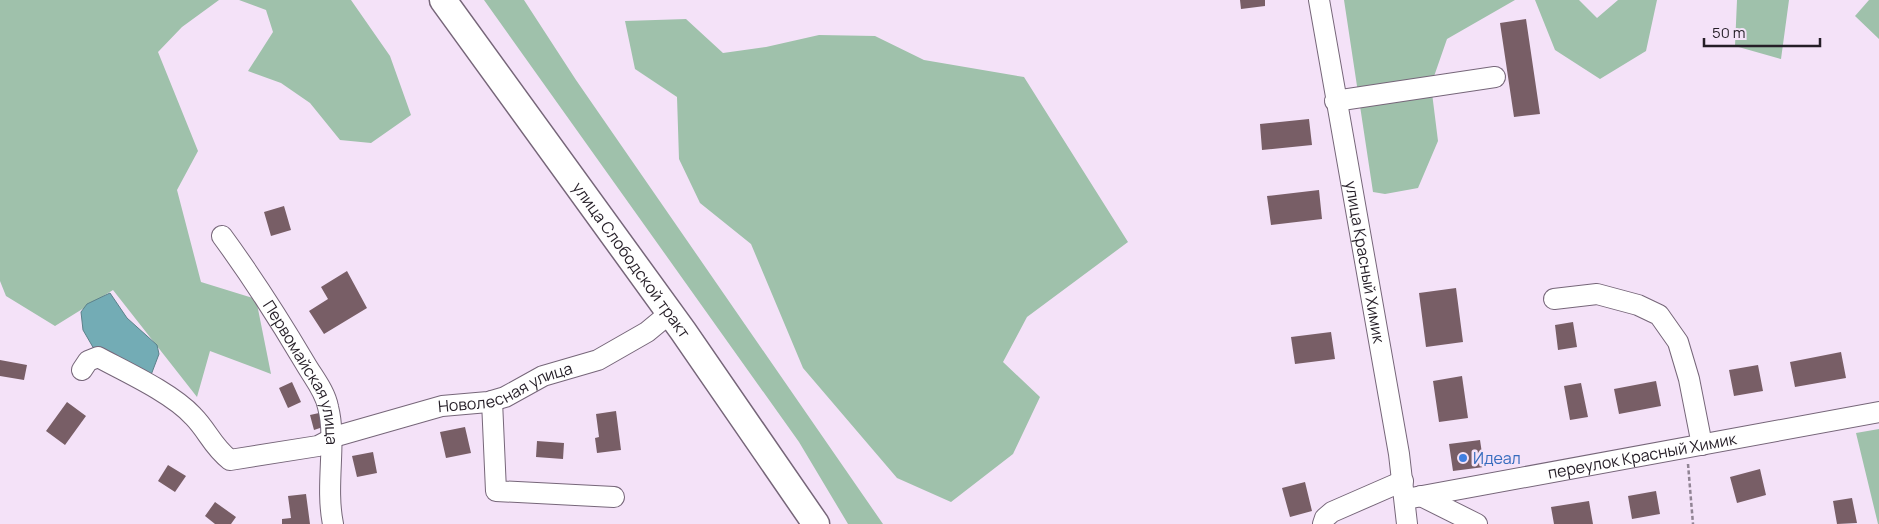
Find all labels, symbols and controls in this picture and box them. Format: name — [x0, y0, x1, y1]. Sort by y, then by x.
scale bar — [1704, 15, 1820, 47]
text: 50 m — [1712, 22, 1746, 43]
street label: улица Слободской тракт — [567, 177, 696, 342]
street label: улица Красный Химик — [1340, 179, 1390, 346]
street label: Первомайская улица — [258, 296, 343, 445]
street label: Новолесная улица — [437, 357, 575, 417]
street label: переулок Красный Химик — [1546, 427, 1739, 484]
place label: Идеал — [1473, 447, 1521, 469]
marker: Идеал — [1457, 452, 1469, 464]

